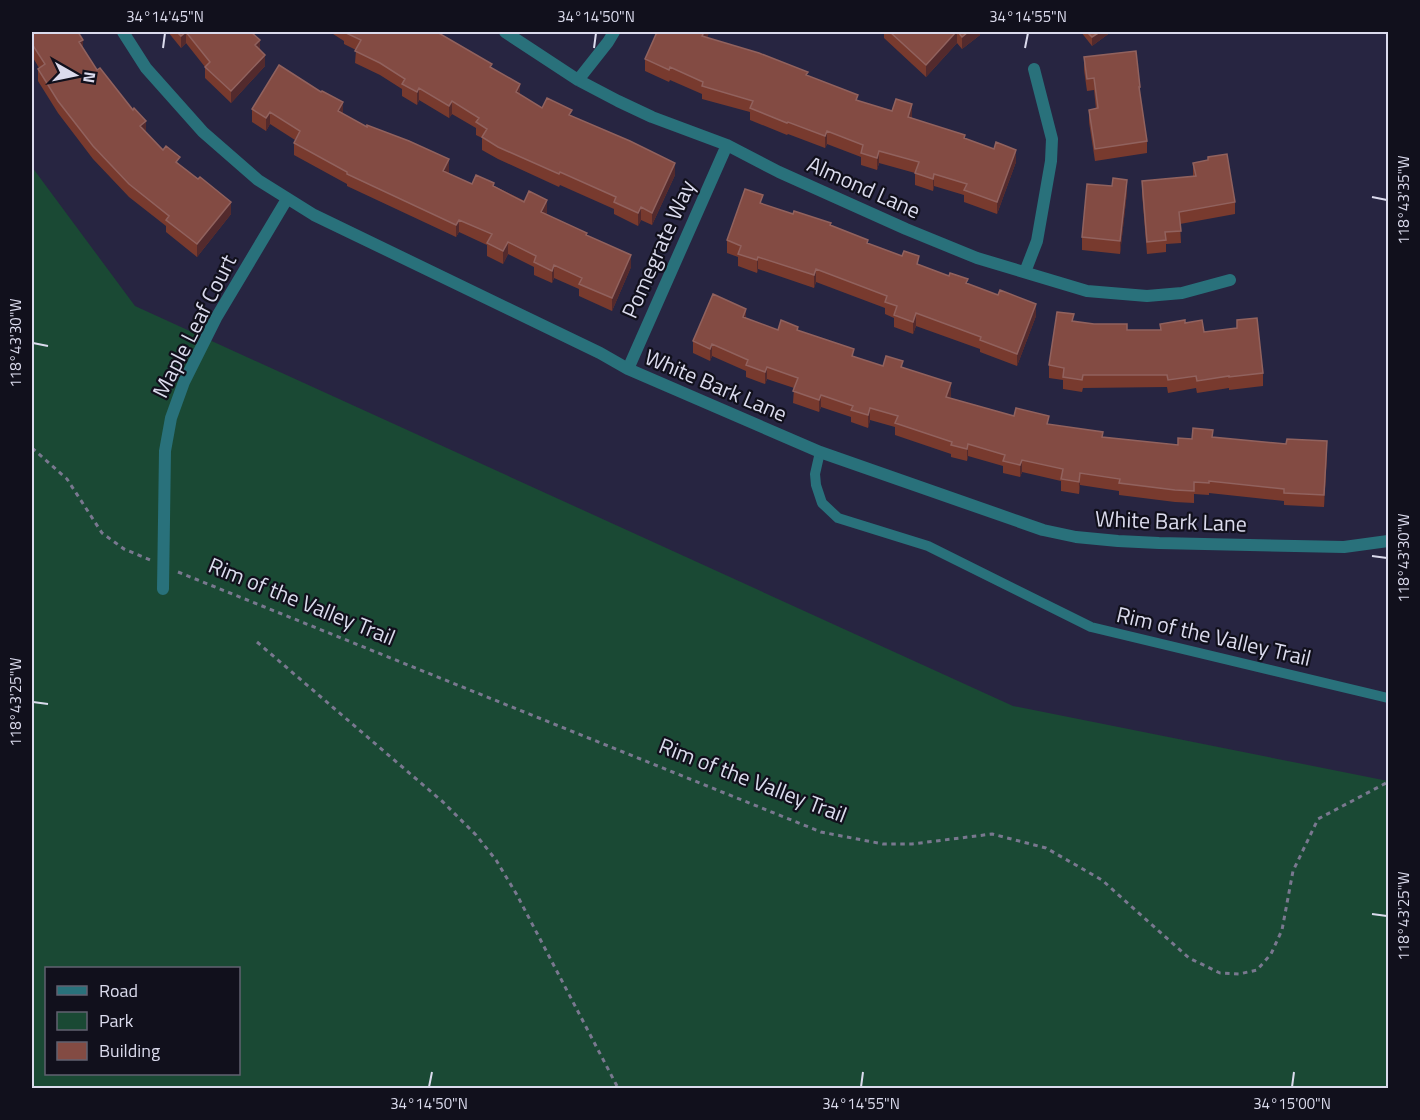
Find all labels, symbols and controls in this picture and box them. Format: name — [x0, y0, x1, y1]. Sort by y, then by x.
text: 34°14'45"N — [126, 5, 204, 28]
text: 34°14'50"N — [557, 5, 635, 28]
text: 34°14'55"N — [989, 5, 1067, 28]
north arrow — [45, 45, 105, 105]
text: N — [77, 70, 103, 85]
street label: Almond Lane — [802, 147, 926, 227]
text: 118°43'35"W — [1392, 155, 1415, 245]
street label: Pomegrate Way — [612, 174, 704, 324]
street label: Maple Leaf Court — [143, 248, 245, 404]
text: 118°43'30"W — [4, 298, 27, 388]
street label: White Bark Lane — [639, 340, 793, 430]
street label: White Bark Lane — [1095, 501, 1247, 541]
text: 118°43'30"W — [1392, 513, 1415, 603]
street label: Rim of the Valley Trail — [203, 548, 401, 654]
street label: Rim of the Valley Trail — [1113, 597, 1315, 675]
text: 118°43'25"W — [4, 657, 27, 747]
street label: Rim of the Valley Trail — [654, 729, 852, 831]
text: 118°43'25"W — [1392, 871, 1415, 961]
legend — [45, 967, 240, 1075]
text: Road — [99, 977, 138, 1004]
text: Park — [99, 1007, 134, 1034]
text: Building — [99, 1037, 160, 1064]
text: 34°14'50"N — [390, 1092, 468, 1115]
text: 34°14'55"N — [822, 1092, 900, 1115]
text: 34°15'00"N — [1253, 1092, 1331, 1115]

